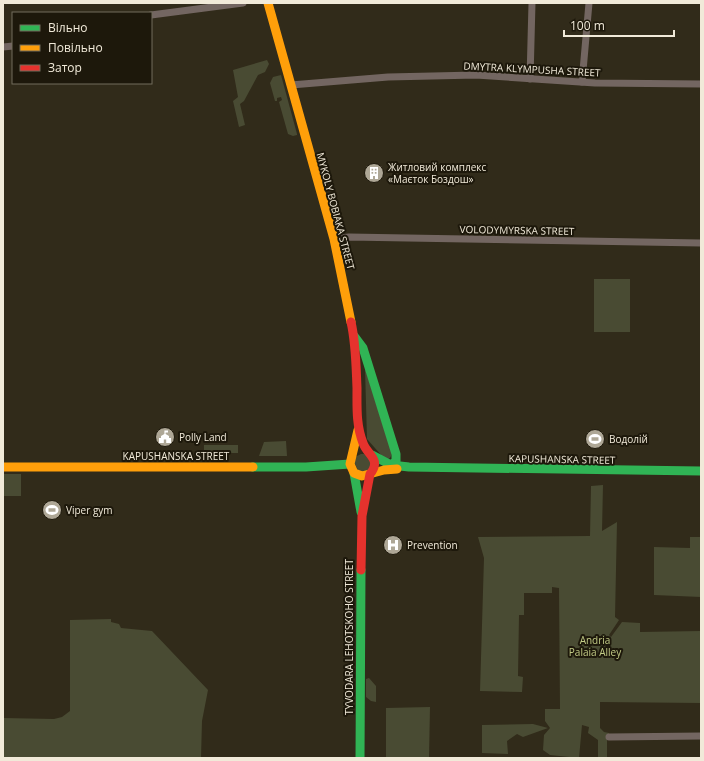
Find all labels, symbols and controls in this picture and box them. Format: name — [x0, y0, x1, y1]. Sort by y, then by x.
legend — [12, 12, 152, 84]
scale bar — [564, 12, 674, 38]
text: 100 m — [570, 17, 605, 34]
text: Вільно — [48, 19, 88, 36]
text: Повільно — [48, 39, 103, 56]
street label: DMYTRA KLYMPUSHA STREET — [463, 58, 601, 80]
text: Затор — [48, 59, 82, 76]
street label: MYKOLY BOBIAKA STREET — [314, 151, 358, 271]
place label: Житловий комплекс «Маєток Боздош» — [388, 160, 486, 186]
building icon: Житловий комплекс «Маєток Боздош» — [363, 162, 385, 184]
street label: VOLODYMYRSKA STREET — [460, 222, 575, 238]
public building icon: Polly Land — [154, 426, 176, 448]
sports icon: Водолій — [584, 428, 606, 450]
place label: Polly Land — [179, 430, 227, 444]
place label: Водолій — [609, 432, 648, 446]
street label: KAPUSHANSKA STREET — [123, 449, 230, 463]
street label: KAPUSHANSKA STREET — [508, 451, 616, 467]
sports icon: Viper gym — [41, 499, 63, 521]
place label: Viper gym — [66, 503, 113, 517]
hospital icon: Prevention — [382, 534, 404, 556]
place label: Prevention — [407, 538, 458, 552]
street label: TYVODARA LEHOTSKOHO STREET — [342, 559, 356, 715]
park label: Andria Palaia Alley — [569, 633, 622, 659]

